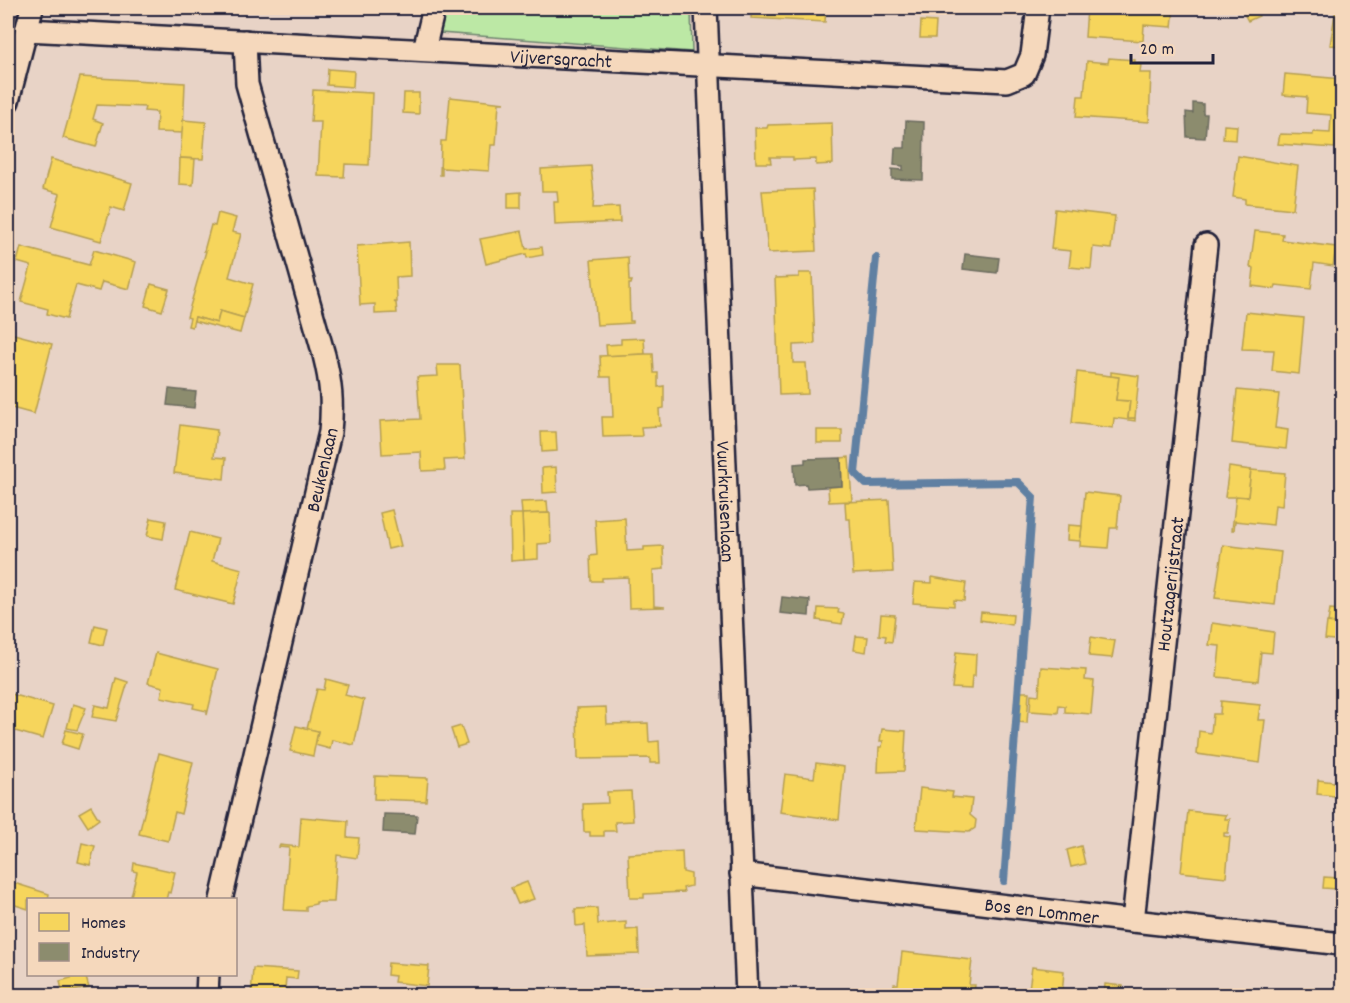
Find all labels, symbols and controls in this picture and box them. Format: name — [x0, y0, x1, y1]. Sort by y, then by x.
scale bar — [1131, 27, 1214, 65]
text: 20 m — [1140, 38, 1174, 63]
street label: Vijversgracht — [510, 44, 613, 77]
street label: Beukenlaan — [301, 425, 348, 515]
street label: Vuurkruisenlaan — [707, 440, 740, 563]
street label: Houtzagerijstraat — [1151, 515, 1194, 653]
street label: Bos en Lommer — [983, 892, 1101, 934]
legend — [27, 898, 237, 976]
text: Homes — [81, 912, 126, 937]
text: Industry — [81, 942, 140, 967]

